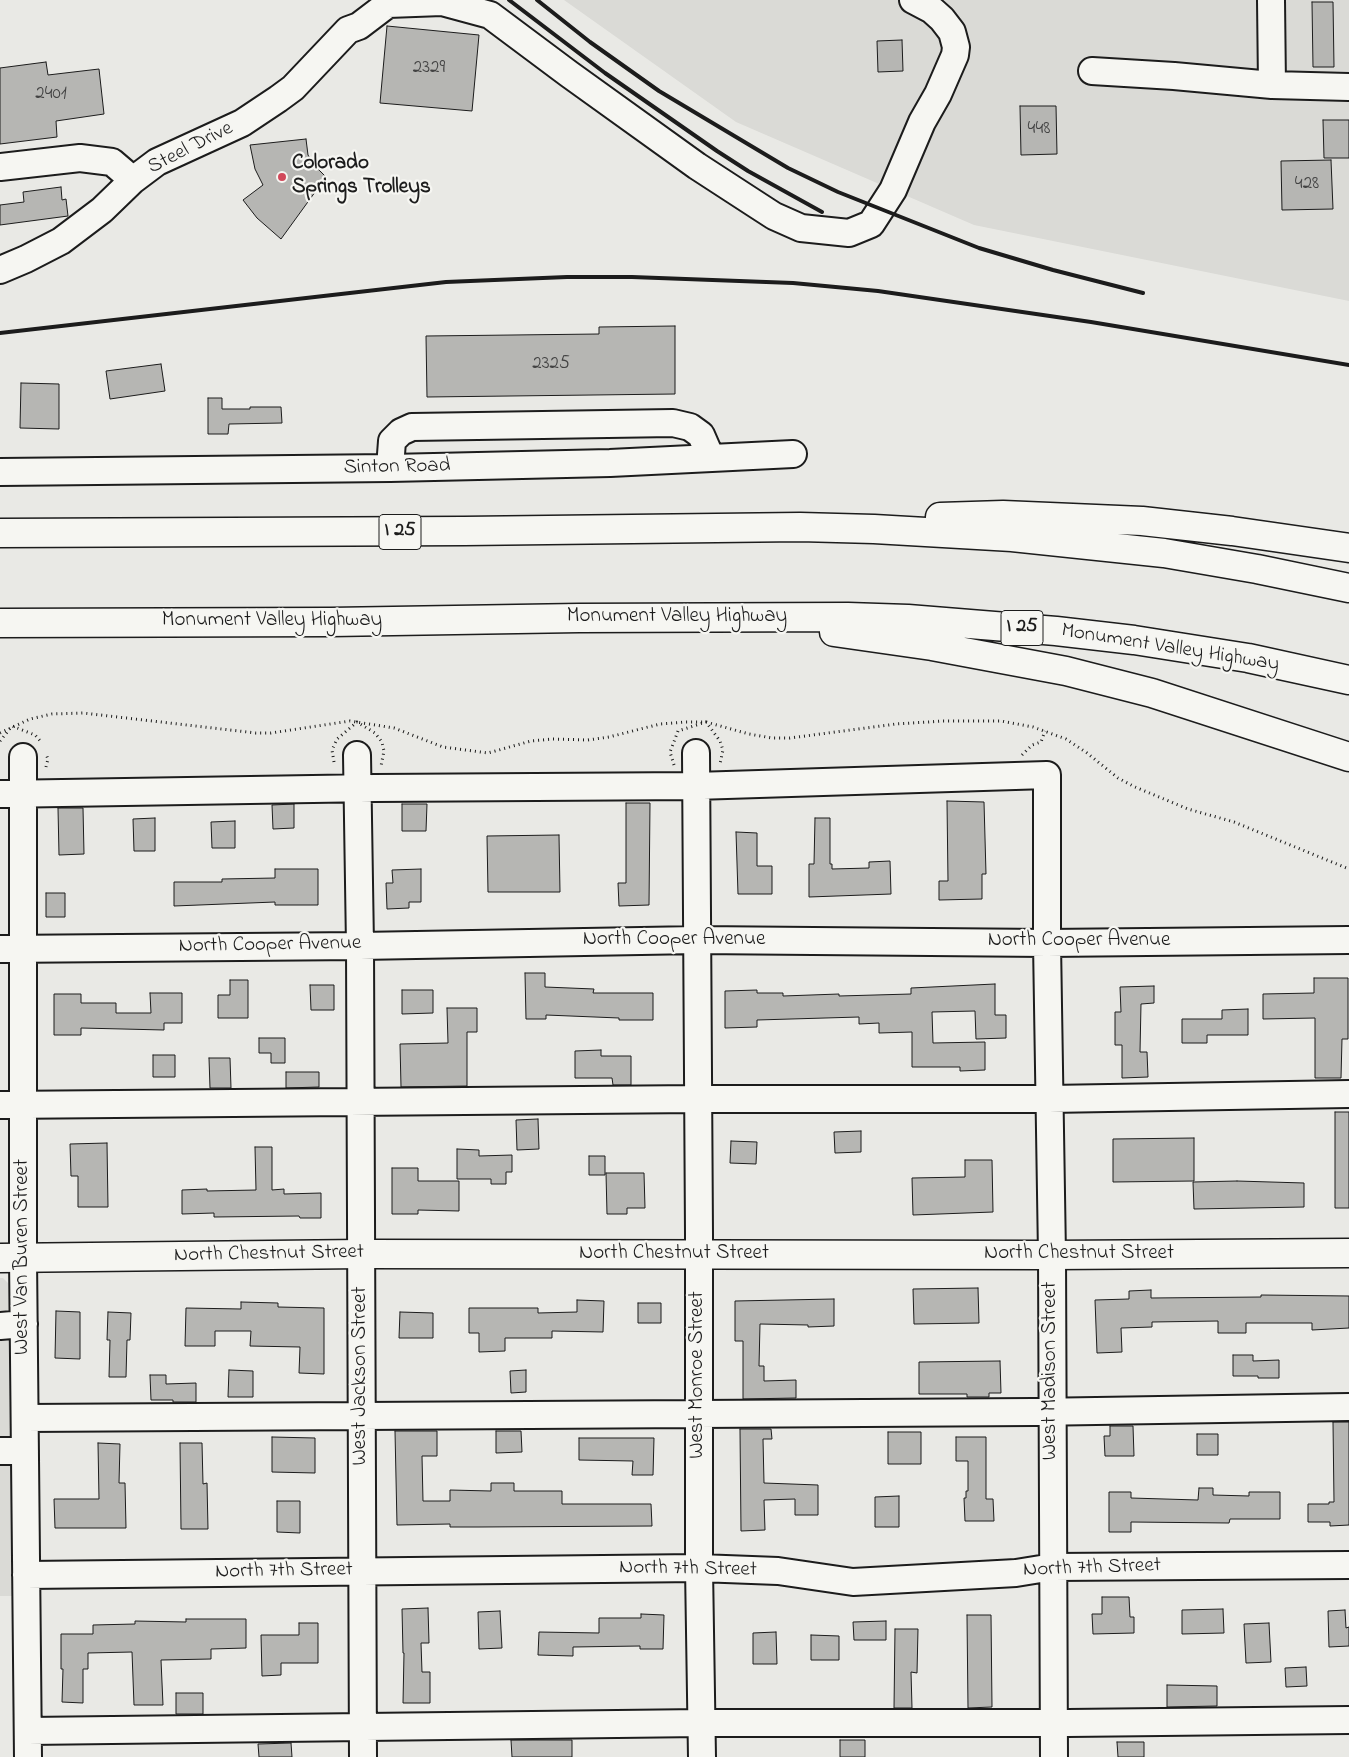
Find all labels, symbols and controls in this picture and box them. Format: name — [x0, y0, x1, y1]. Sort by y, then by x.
house number: 2329 — [413, 58, 445, 80]
house number: 2401 — [35, 84, 67, 106]
street label: Steel Drive — [144, 117, 238, 181]
house number: 448 — [1028, 119, 1050, 141]
place label: Colorado Springs Trolleys — [292, 152, 431, 202]
marker: Colorado Springs Trolleys — [276, 171, 288, 183]
house number: 428 — [1295, 174, 1319, 196]
house number: 2325 — [532, 354, 570, 376]
street label: Sinton Road — [343, 454, 451, 482]
road number: I 25 — [379, 514, 421, 550]
street label: Monument Valley Highway — [567, 605, 787, 631]
street label: Monument Valley Highway — [162, 609, 382, 635]
road number: I 25 — [1001, 610, 1043, 646]
street label: Monument Valley Highway — [1059, 619, 1281, 679]
street label: North Cooper Avenue — [583, 928, 765, 954]
street label: North Cooper Avenue — [988, 929, 1170, 955]
street label: North Cooper Avenue — [178, 932, 362, 960]
street label: West Van Buren Street — [11, 1159, 37, 1355]
street label: North Chestnut Street — [174, 1241, 364, 1269]
street label: North Chestnut Street — [579, 1242, 769, 1268]
street label: North Chestnut Street — [984, 1242, 1174, 1268]
street label: West Madison Street — [1039, 1282, 1065, 1460]
street label: West Jackson Street — [349, 1287, 375, 1465]
street label: West Monroe Street — [686, 1291, 712, 1459]
street label: North 7th Street — [1023, 1554, 1161, 1584]
street label: North 7th Street — [619, 1556, 757, 1584]
street label: North 7th Street — [215, 1558, 353, 1586]

